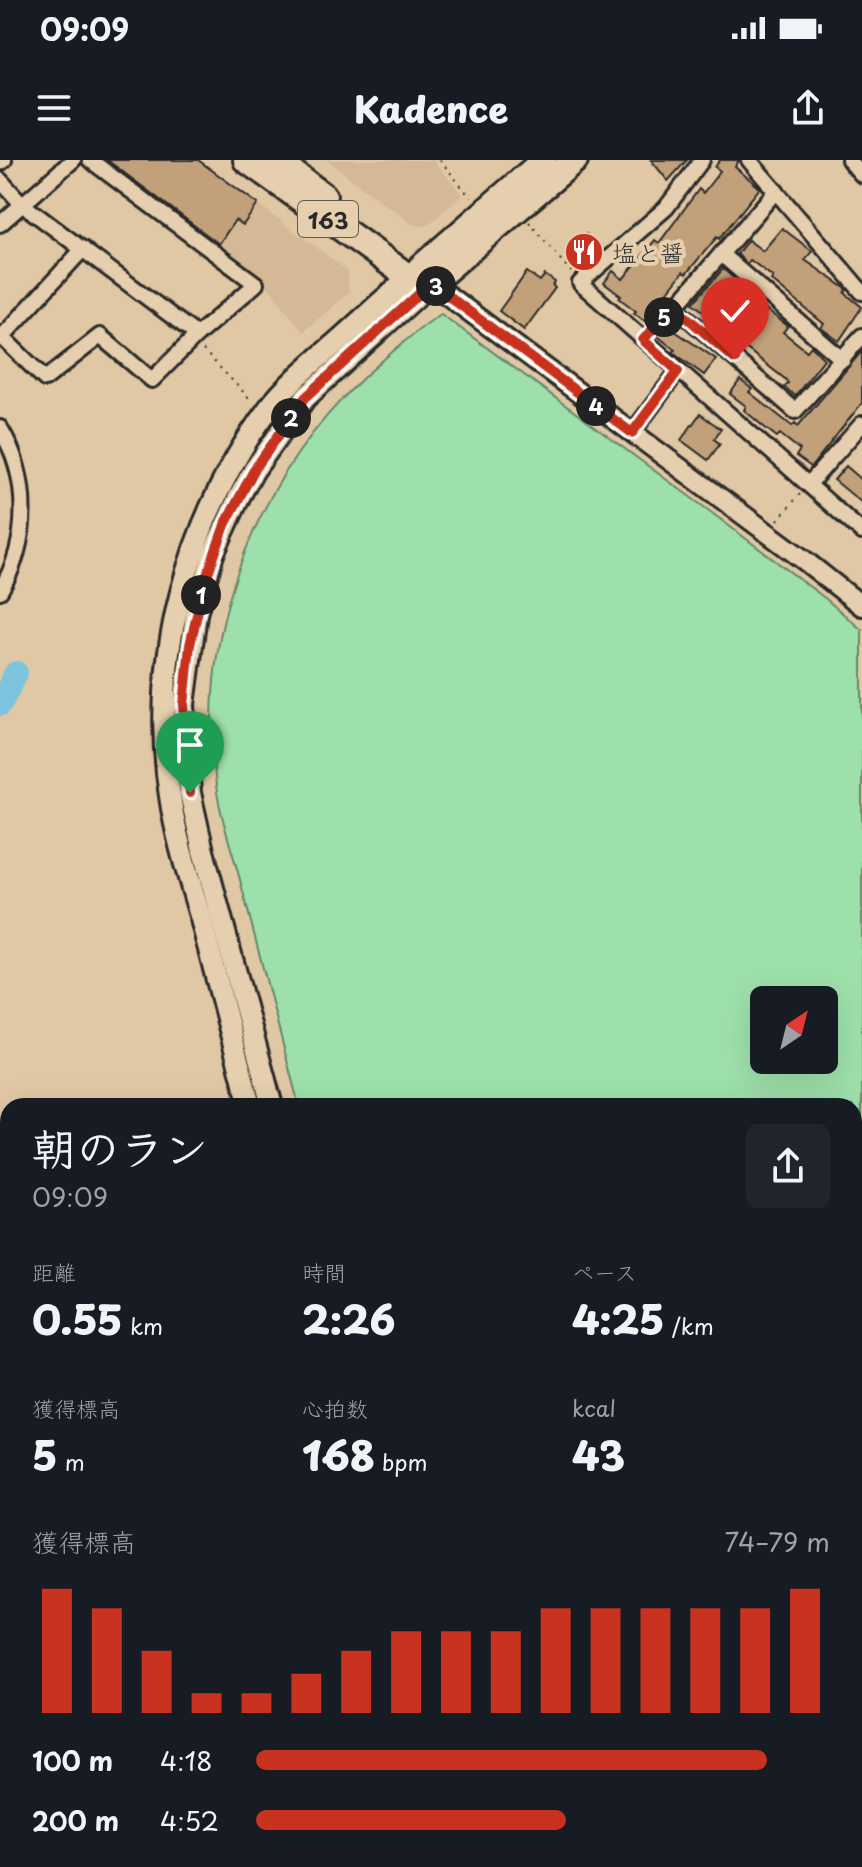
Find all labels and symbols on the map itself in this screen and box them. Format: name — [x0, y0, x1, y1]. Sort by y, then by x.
road number: 163 — [298, 201, 358, 237]
restaurant icon: 塩と醤 — [563, 231, 605, 273]
place label: 塩と醤 — [612, 234, 684, 270]
pin: 3 — [416, 266, 456, 306]
pin — [701, 277, 769, 359]
pin: 5 — [644, 297, 684, 337]
pin: 4 — [576, 386, 616, 426]
pin: 2 — [271, 398, 311, 438]
pin: 1 — [181, 575, 221, 615]
pin — [156, 711, 224, 793]
north arrow — [750, 986, 838, 1074]

